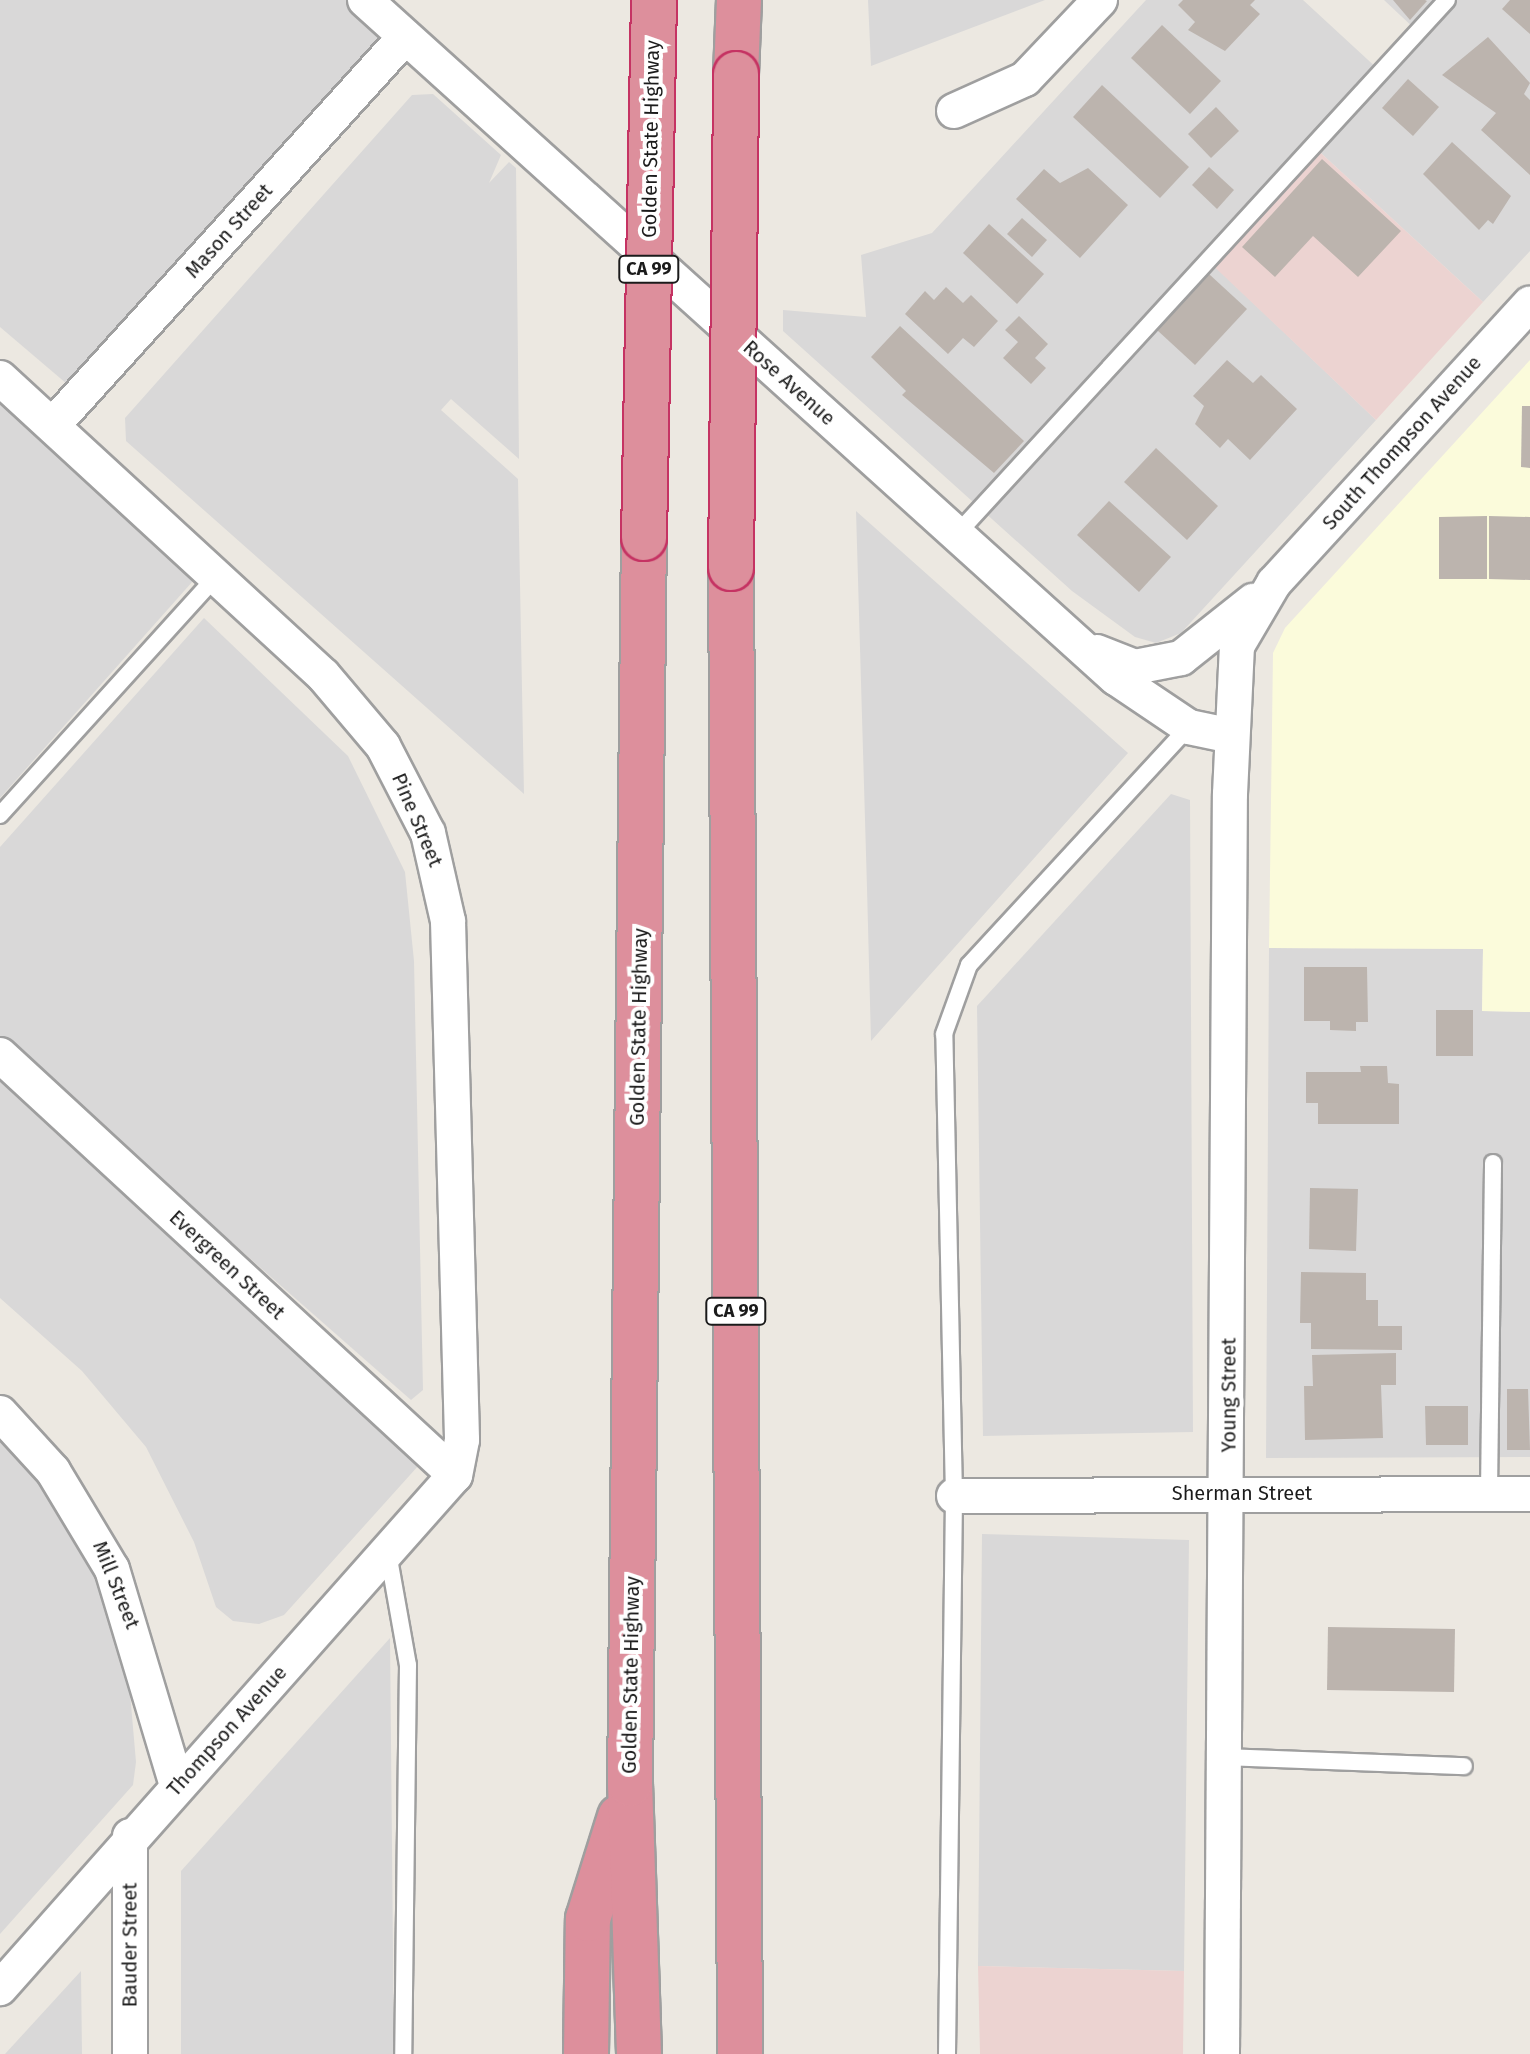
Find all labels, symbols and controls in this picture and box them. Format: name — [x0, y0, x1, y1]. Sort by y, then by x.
street label: Golden State Highway — [637, 40, 665, 238]
street label: Mason Street — [180, 179, 278, 283]
road number: CA 99 — [617, 255, 681, 283]
street label: Rose Avenue — [738, 335, 840, 431]
street label: South Thompson Avenue — [1318, 351, 1486, 535]
street label: Pine Street — [387, 770, 447, 870]
street label: Golden State Highway — [625, 928, 653, 1126]
street label: Evergreen Street — [164, 1205, 290, 1325]
road number: CA 99 — [704, 1297, 768, 1325]
street label: Young Street — [1217, 1338, 1241, 1452]
street label: Sherman Street — [1172, 1481, 1312, 1505]
street label: Mill Street — [88, 1538, 144, 1632]
street label: Golden State Highway — [617, 1576, 645, 1774]
street label: Thompson Avenue — [162, 1661, 292, 1801]
street label: Bauder Street — [118, 1883, 142, 2007]

